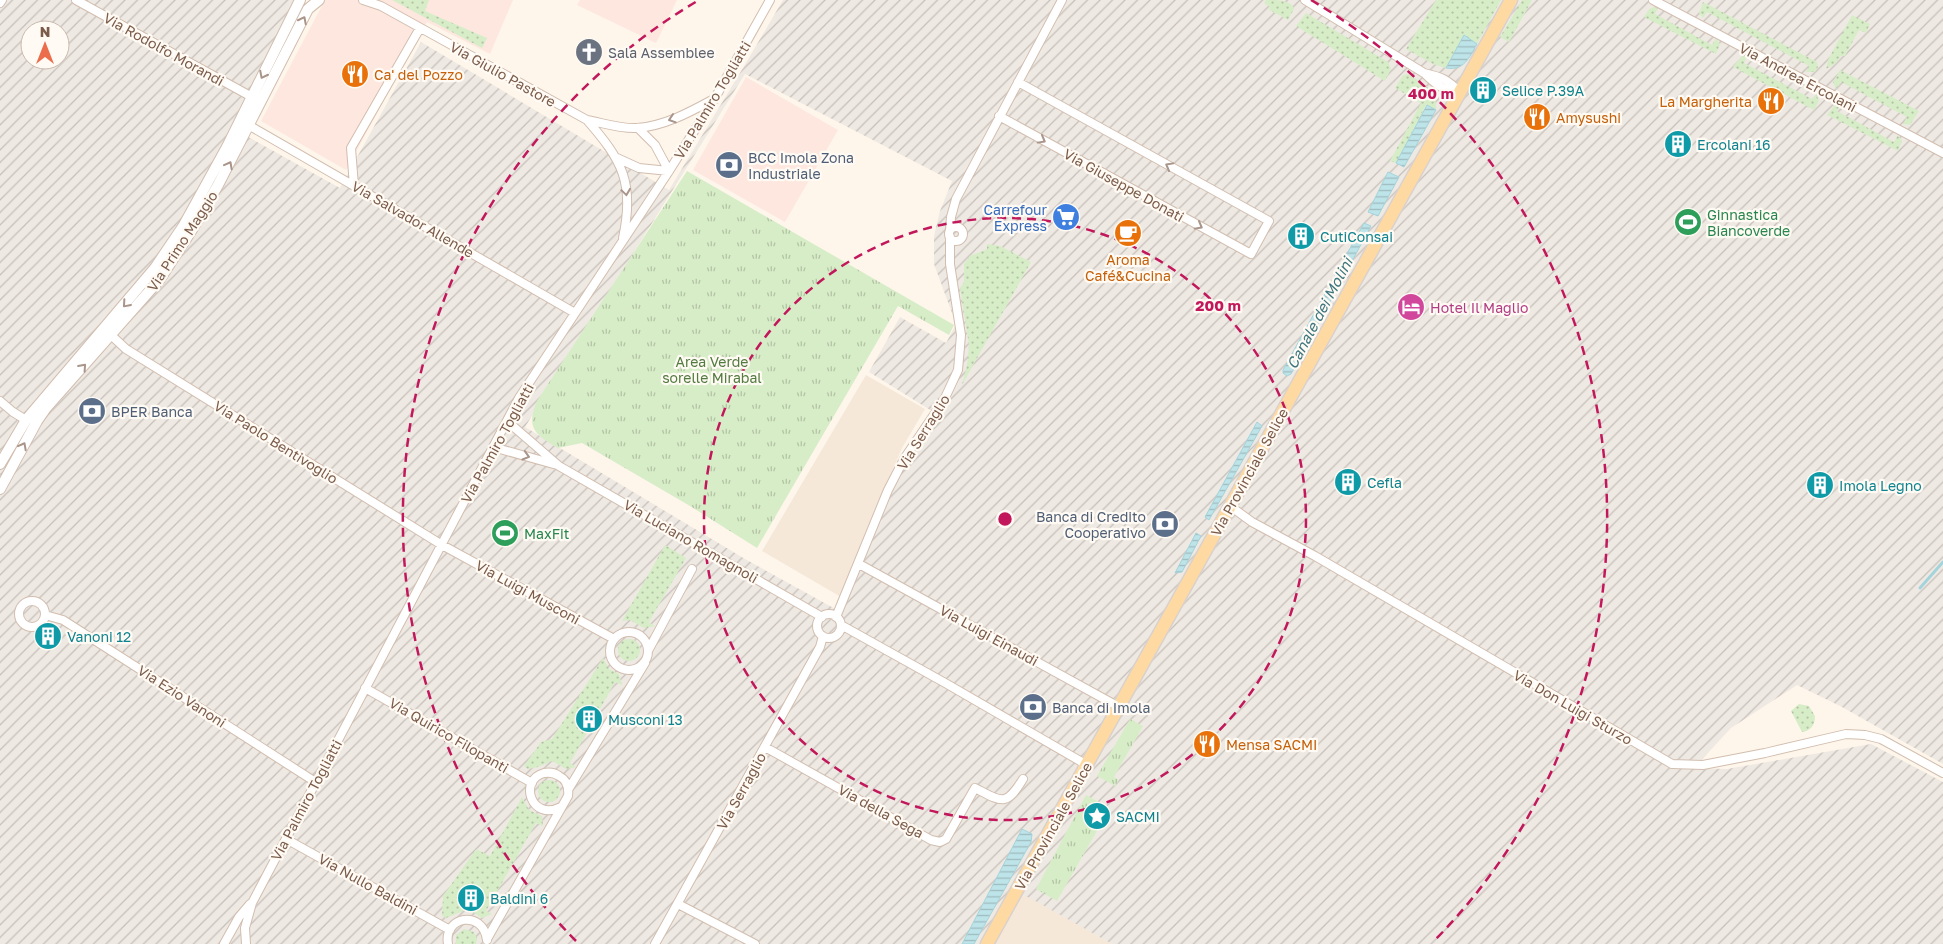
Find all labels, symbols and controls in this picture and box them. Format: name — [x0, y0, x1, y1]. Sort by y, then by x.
street label: Via Rodolfo Morandi — [101, 9, 227, 89]
one-way arrow — [296, 16, 307, 25]
north arrow — [20, 20, 70, 70]
text: N — [40, 23, 50, 40]
church icon: Sala Assemblee — [574, 37, 604, 67]
street label: Via Giulio Pastore — [447, 38, 559, 110]
street label: Via Palmiro Togliatti — [670, 38, 754, 162]
street label: Via Andrea Ercolani — [1736, 39, 1860, 115]
place label: Sala Assemblee — [608, 44, 715, 61]
restaurant icon: Ca' del Pozzo — [340, 59, 370, 89]
place label: Ca' del Pozzo — [374, 66, 463, 83]
one-way arrow — [259, 70, 269, 79]
building icon: Selice P.39A — [1468, 75, 1498, 105]
place label: Selice P.39A — [1502, 82, 1585, 99]
text: 400 m — [1408, 84, 1454, 102]
restaurant icon: La Margherita — [1756, 86, 1786, 116]
place label: La Margherita — [1659, 93, 1752, 110]
restaurant icon: Amysushi — [1522, 102, 1552, 132]
place label: Amysushi — [1556, 109, 1621, 126]
one-way arrow — [668, 113, 677, 123]
building icon: Ercolani 16 — [1663, 129, 1693, 159]
one-way arrow — [1036, 134, 1045, 144]
place label: Ercolani 16 — [1697, 136, 1770, 153]
street label: Via Giuseppe Donati — [1061, 145, 1187, 225]
place label: BCC Imola Zona Industriale — [748, 149, 854, 182]
bank icon: BCC Imola Zona Industriale — [714, 150, 744, 180]
one-way arrow — [223, 161, 233, 170]
one-way arrow — [1165, 162, 1174, 172]
street label: Via Salvador Allende — [349, 177, 477, 261]
street label: Via Primo Maggio — [143, 187, 221, 295]
one-way arrow — [621, 187, 631, 196]
place label: Carrefour Express — [984, 201, 1048, 234]
supermarket icon: Carrefour Express — [1051, 202, 1081, 232]
place label: Ginnastica Biancoverde — [1707, 206, 1790, 239]
sports icon: Ginnastica Biancoverde — [1673, 207, 1703, 237]
cafe icon: Aroma Café&Cucina — [1113, 218, 1143, 248]
one-way arrow — [1194, 220, 1203, 230]
building icon: CutiConsai — [1286, 221, 1316, 251]
place label: CutiConsai — [1320, 228, 1393, 245]
place label: Aroma Café&Cucina — [1085, 251, 1171, 284]
water label: Canale dei Molini — [1282, 253, 1357, 372]
hotel icon: Hotel Il Maglio — [1396, 292, 1426, 322]
text: 200 m — [1195, 296, 1241, 314]
one-way arrow — [123, 298, 132, 307]
place label: Hotel Il Maglio — [1430, 299, 1528, 316]
park label: Area Verde sorelle Mirabal — [662, 353, 762, 386]
one-way arrow — [78, 363, 87, 372]
street label: Via Palmiro Togliatti — [457, 380, 537, 506]
street label: Via Serraglio — [893, 391, 953, 473]
bank icon: BPER Banca — [77, 396, 107, 426]
street label: Via Paolo Bentivoglio — [211, 397, 341, 487]
place label: BPER Banca — [111, 403, 193, 420]
street label: Via Provinciale Selice — [1207, 405, 1291, 539]
one-way arrow — [17, 443, 27, 452]
one-way arrow — [521, 451, 529, 461]
building icon: Cefla — [1333, 467, 1363, 497]
building icon: Imola Legno — [1805, 470, 1835, 500]
place label: Cefla — [1367, 474, 1402, 491]
place label: Imola Legno — [1839, 477, 1922, 494]
street label: Via Luciano Romagnoli — [621, 496, 761, 586]
place label: Banca di Credito Cooperativo — [1036, 508, 1146, 541]
bank icon: Banca di Credito Cooperativo — [1150, 509, 1180, 539]
centre of rings — [996, 510, 1014, 528]
sports icon: MaxFit — [490, 518, 520, 548]
place label: MaxFit — [524, 525, 569, 542]
street label: Via Luigi Musconi — [473, 556, 583, 628]
street label: Via Luigi Einaudi — [937, 601, 1041, 669]
building icon: Vanoni 12 — [33, 621, 63, 651]
place label: Vanoni 12 — [67, 628, 131, 645]
street label: Via Ezio Vanoni — [135, 661, 229, 731]
street label: Via Don Luigi Sturzo — [1510, 666, 1636, 748]
bank icon: Banca di Imola — [1018, 692, 1048, 722]
street label: Via Quirico Filopanti — [386, 694, 512, 776]
place label: Banca di Imola — [1052, 699, 1150, 716]
building icon: Musconi 13 — [574, 704, 604, 734]
place label: Musconi 13 — [608, 711, 683, 728]
restaurant icon: Mensa SACMI — [1192, 729, 1222, 759]
place label: Mensa SACMI — [1226, 736, 1317, 753]
street label: Via Palmiro Togliatti — [267, 737, 345, 863]
street label: Via Serraglio — [713, 749, 769, 833]
street label: Via Provinciale Selice — [1011, 759, 1095, 893]
street label: Via della Sega — [835, 780, 927, 842]
place icon: SACMI — [1082, 801, 1112, 831]
place label: SACMI — [1116, 808, 1160, 825]
street label: Via Nullo Baldini — [315, 850, 421, 918]
building icon: Baldini 6 — [456, 883, 486, 913]
place label: Baldini 6 — [490, 890, 548, 907]

